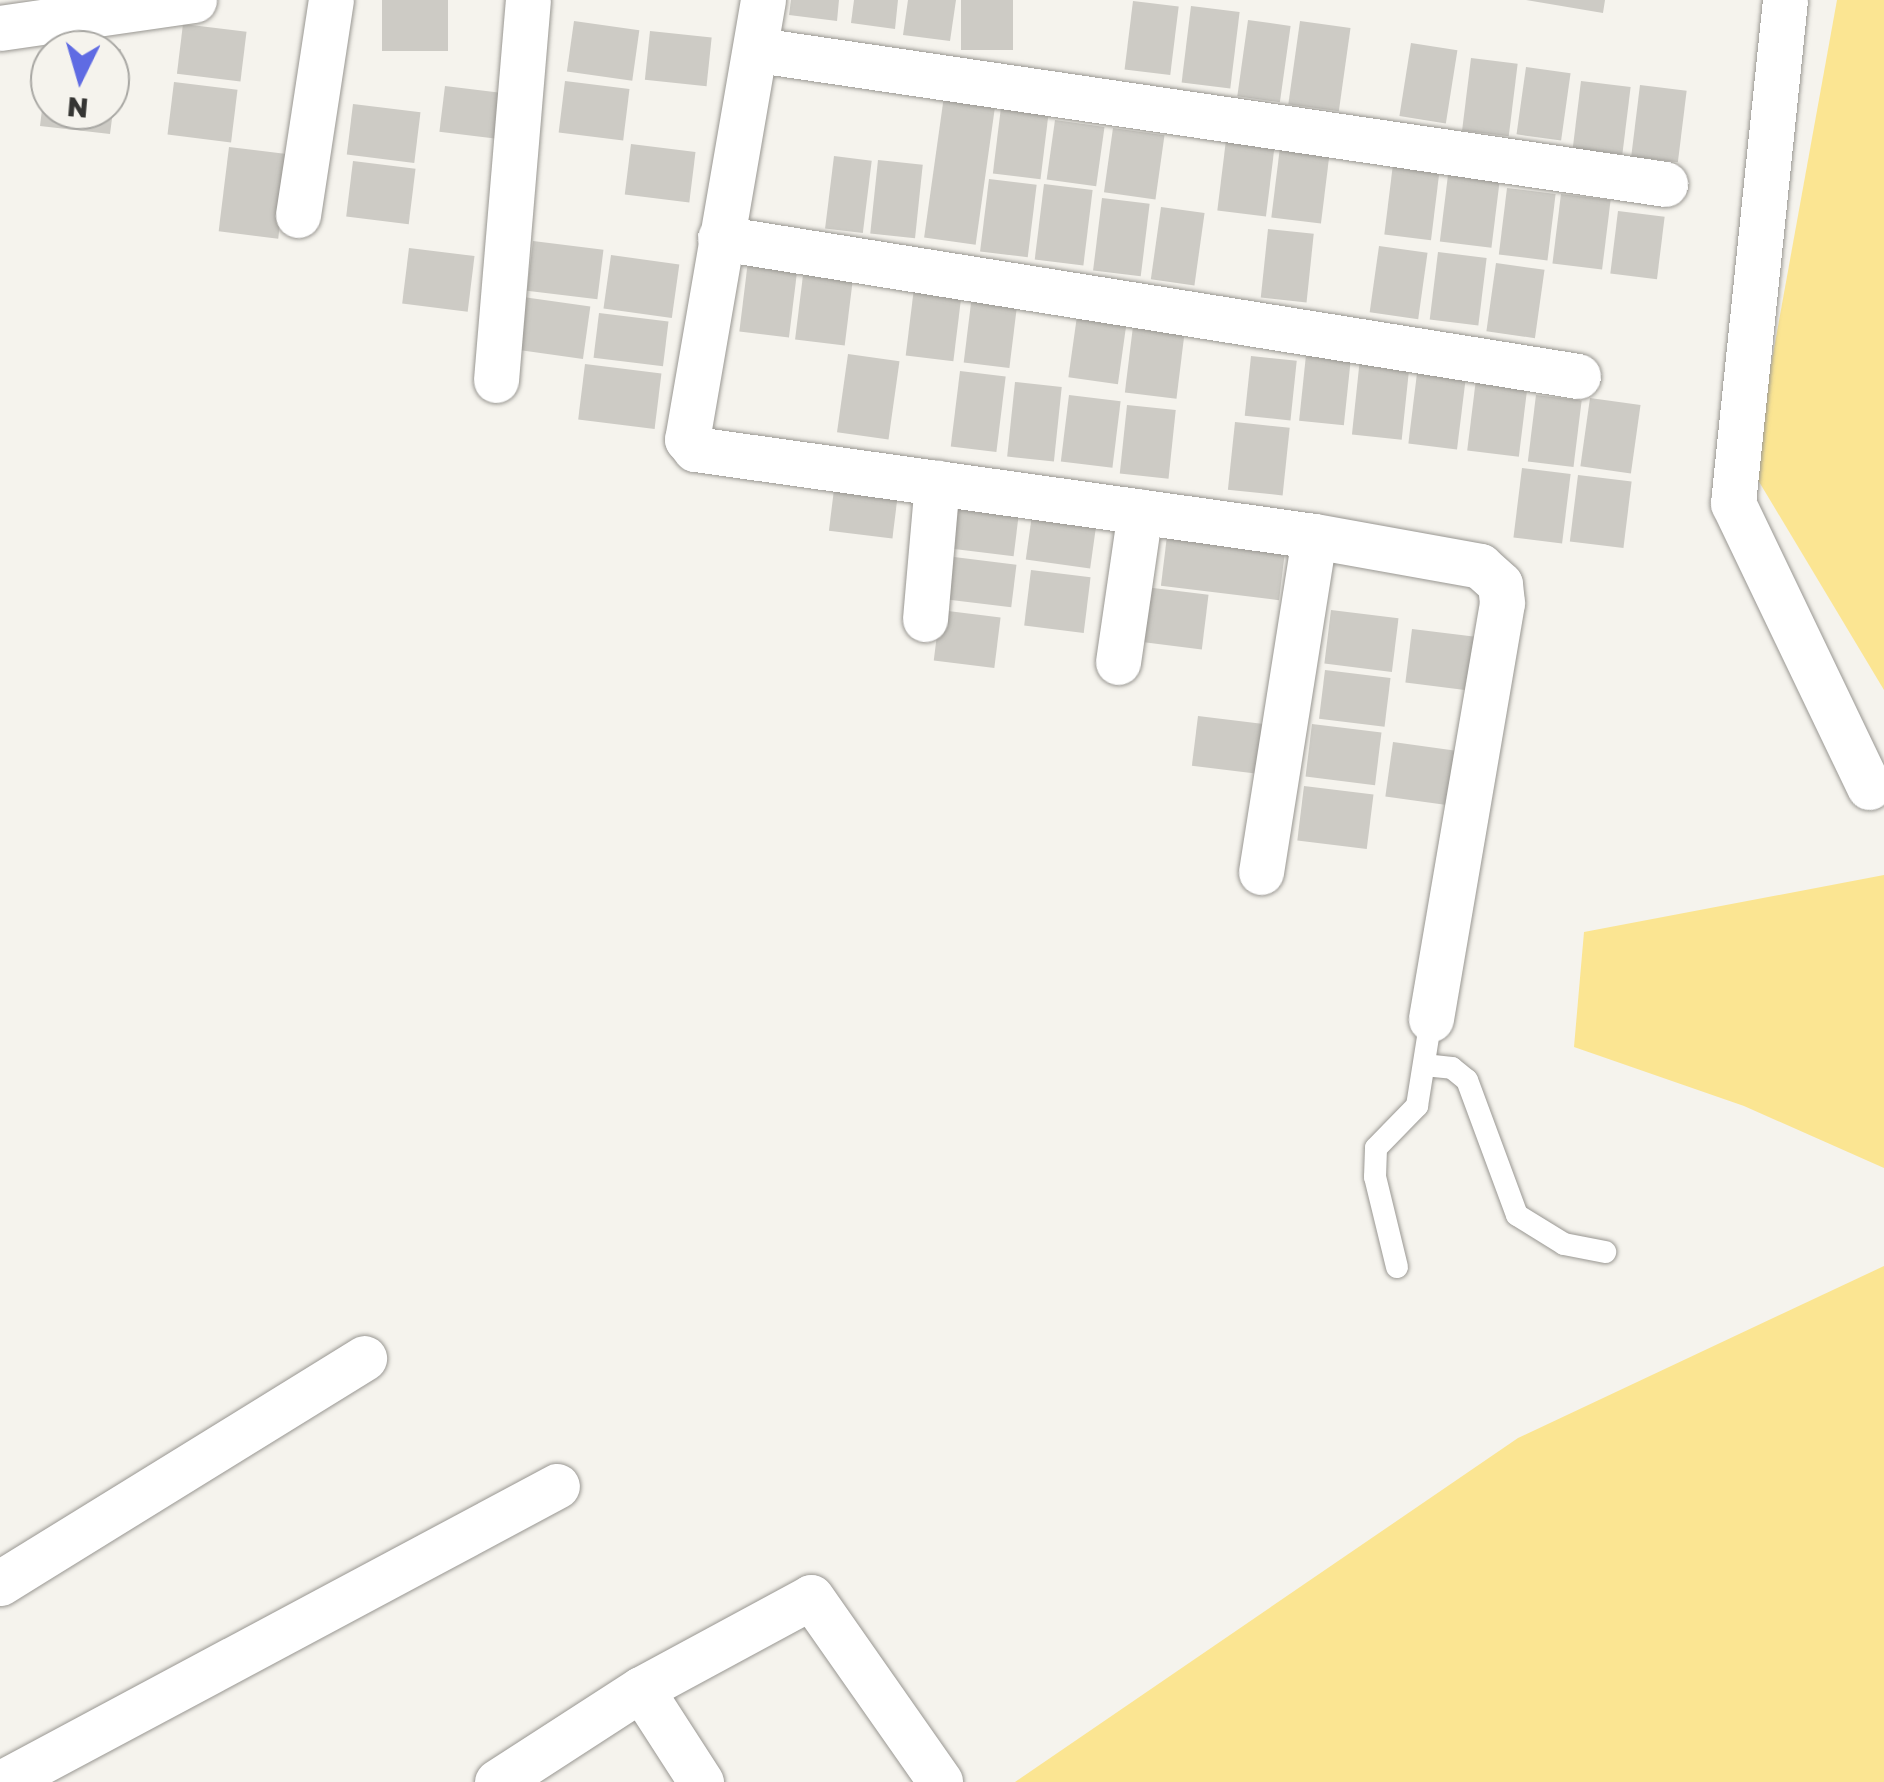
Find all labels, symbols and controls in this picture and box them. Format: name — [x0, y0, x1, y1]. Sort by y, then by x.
north arrow — [30, 30, 130, 130]
text: N — [65, 91, 90, 126]

